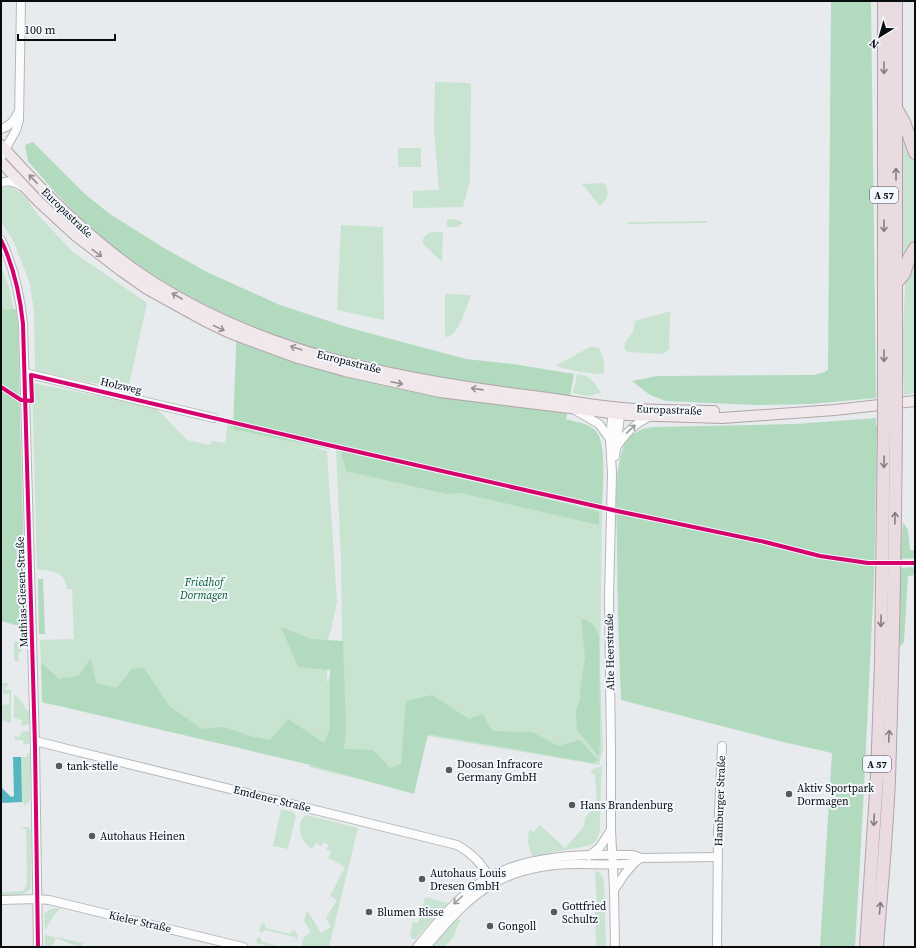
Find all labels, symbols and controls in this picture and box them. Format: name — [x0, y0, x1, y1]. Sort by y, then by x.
scale bar — [18, 16, 115, 42]
north arrow — [860, 16, 900, 56]
text: 100 m — [24, 22, 56, 38]
text: N — [867, 35, 882, 52]
one-way arrow — [880, 61, 888, 74]
one-way arrow — [892, 168, 900, 181]
one-way arrow — [28, 174, 38, 184]
street label: Europastraße — [38, 185, 96, 242]
road number: A 57 — [870, 187, 898, 203]
one-way arrow — [880, 219, 888, 232]
one-way arrow — [91, 248, 102, 257]
one-way arrow — [171, 292, 183, 300]
one-way arrow — [213, 325, 225, 332]
one-way arrow — [290, 343, 302, 351]
street label: Europastraße — [315, 347, 383, 377]
one-way arrow — [880, 349, 888, 362]
street label: Holzweg — [99, 374, 144, 398]
one-way arrow — [390, 379, 403, 387]
one-way arrow — [471, 385, 484, 393]
street label: Europastraße — [636, 401, 703, 419]
one-way arrow — [626, 424, 636, 434]
one-way arrow — [880, 455, 888, 468]
one-way arrow — [891, 512, 899, 525]
street label: Mathias-Giesen-Straße — [13, 536, 31, 648]
park label: Friedhof Dormagen — [179, 575, 229, 603]
street label: Alte Heerstraße — [602, 613, 618, 691]
one-way arrow — [877, 614, 885, 627]
one-way arrow — [885, 730, 893, 743]
street label: Hamburger Straße — [711, 755, 729, 847]
road number: A 57 — [863, 756, 891, 772]
place label: Doosan Infracore Germany GmbH — [457, 757, 543, 785]
place label: tank-stelle — [67, 759, 118, 774]
marker: tank-stelle — [54, 761, 64, 771]
marker: Doosan Infracore Germany GmbH — [444, 765, 454, 775]
place label: Aktiv Sportpark Dormagen — [797, 781, 875, 809]
street label: Emdener Straße — [232, 782, 313, 816]
marker: Aktiv Sportpark Dormagen — [784, 789, 794, 799]
place label: Hans Brandenburg — [580, 798, 673, 813]
marker: Hans Brandenburg — [567, 800, 577, 810]
one-way arrow — [870, 813, 878, 826]
place label: Autohaus Heinen — [100, 829, 186, 844]
marker: Autohaus Heinen — [87, 831, 97, 841]
place label: Autohaus Louis Dresen GmbH — [430, 866, 506, 894]
marker: Autohaus Louis Dresen GmbH — [417, 874, 427, 884]
one-way arrow — [453, 896, 464, 905]
place label: Gottfried Schultz — [562, 899, 607, 927]
one-way arrow — [876, 902, 883, 915]
place label: Blumen Risse — [377, 905, 444, 920]
marker: Blumen Risse — [364, 907, 374, 917]
marker: Gottfried Schultz — [549, 907, 559, 917]
street label: Kieler Straße — [107, 908, 173, 937]
place label: Gongoll — [498, 919, 536, 934]
marker: Gongoll — [485, 921, 495, 931]

